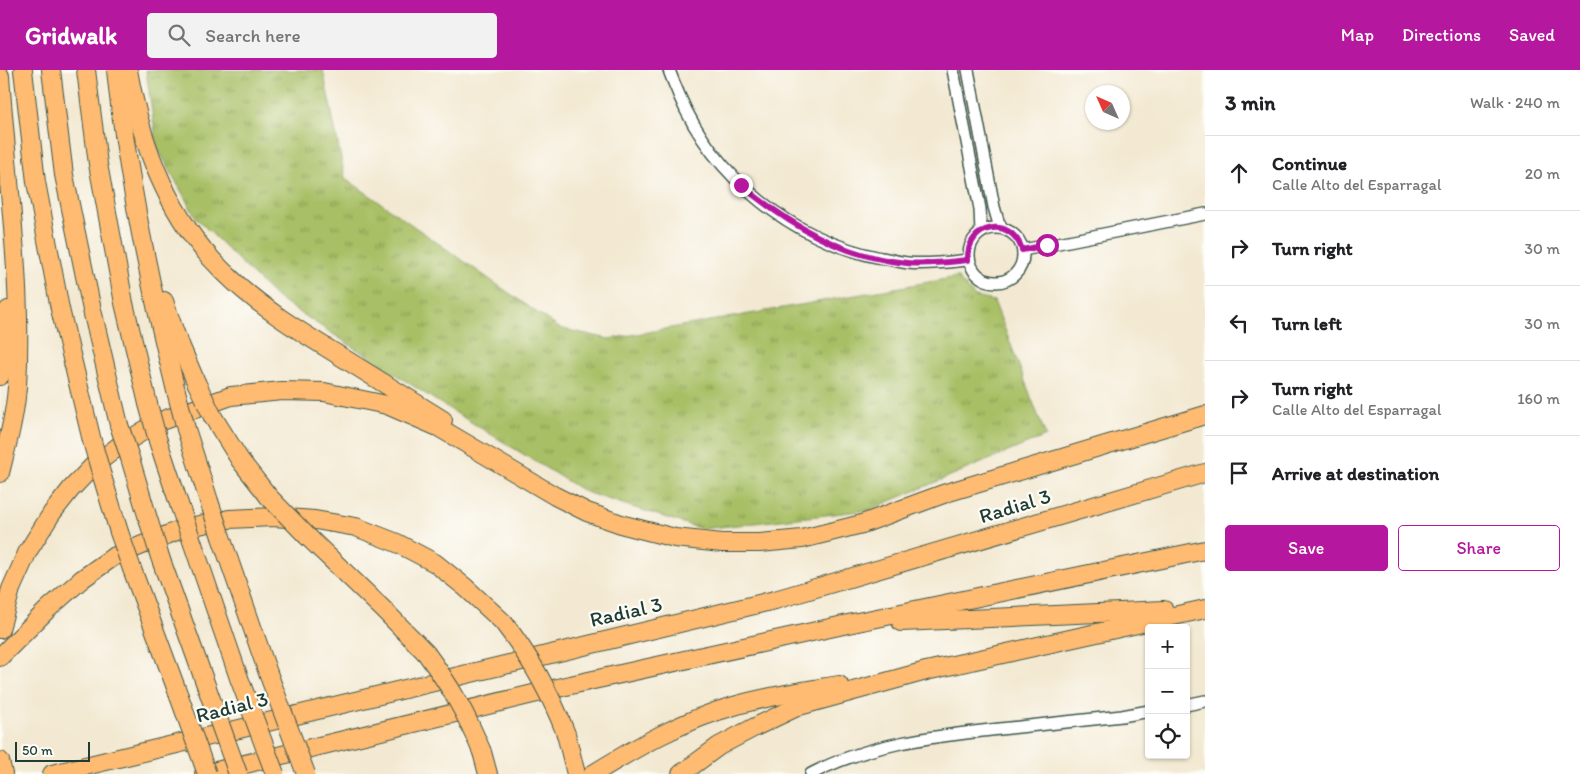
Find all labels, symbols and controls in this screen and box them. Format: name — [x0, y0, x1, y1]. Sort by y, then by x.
search box — [147, 13, 497, 58]
text: Gridwalk — [25, 21, 117, 50]
icon: search — [165, 21, 193, 49]
text: Search here — [205, 24, 301, 47]
text: Map — [1341, 24, 1374, 46]
text: Directions — [1402, 24, 1481, 46]
text: Saved — [1509, 24, 1555, 46]
north arrow — [1085, 85, 1130, 130]
text: 3 min — [1225, 90, 1275, 115]
text: Walk · 240 m — [1470, 93, 1560, 112]
text: Continue — [1272, 152, 1347, 175]
icon: ahead — [1225, 159, 1253, 187]
text: 20 m — [1525, 164, 1560, 183]
route end — [730, 174, 753, 197]
text: Calle Alto del Esparragal — [1272, 175, 1441, 194]
route start — [1036, 234, 1059, 257]
icon: right — [1225, 234, 1253, 262]
text: Turn right — [1272, 237, 1353, 260]
text: 30 m — [1524, 239, 1560, 258]
icon: left — [1225, 309, 1253, 337]
text: Turn left — [1272, 312, 1342, 335]
text: 30 m — [1524, 314, 1560, 333]
text: Turn right — [1272, 377, 1353, 400]
icon: right — [1225, 384, 1253, 412]
text: 160 m — [1517, 389, 1560, 408]
text: Calle Alto del Esparragal — [1272, 400, 1441, 419]
icon: arrive — [1225, 459, 1253, 487]
text: Arrive at destination — [1272, 462, 1439, 485]
street label: Radial 3 — [976, 483, 1054, 528]
button: Save — [1225, 525, 1388, 571]
button: Share — [1398, 525, 1560, 571]
street label: Radial 3 — [587, 591, 665, 632]
map controls — [1145, 624, 1190, 759]
button: + — [1145, 624, 1190, 669]
button: − — [1145, 669, 1190, 714]
street label: Radial 3 — [193, 685, 271, 728]
button: locate — [1145, 714, 1190, 759]
scale bar — [15, 739, 90, 762]
text: 50 m — [22, 742, 53, 759]

